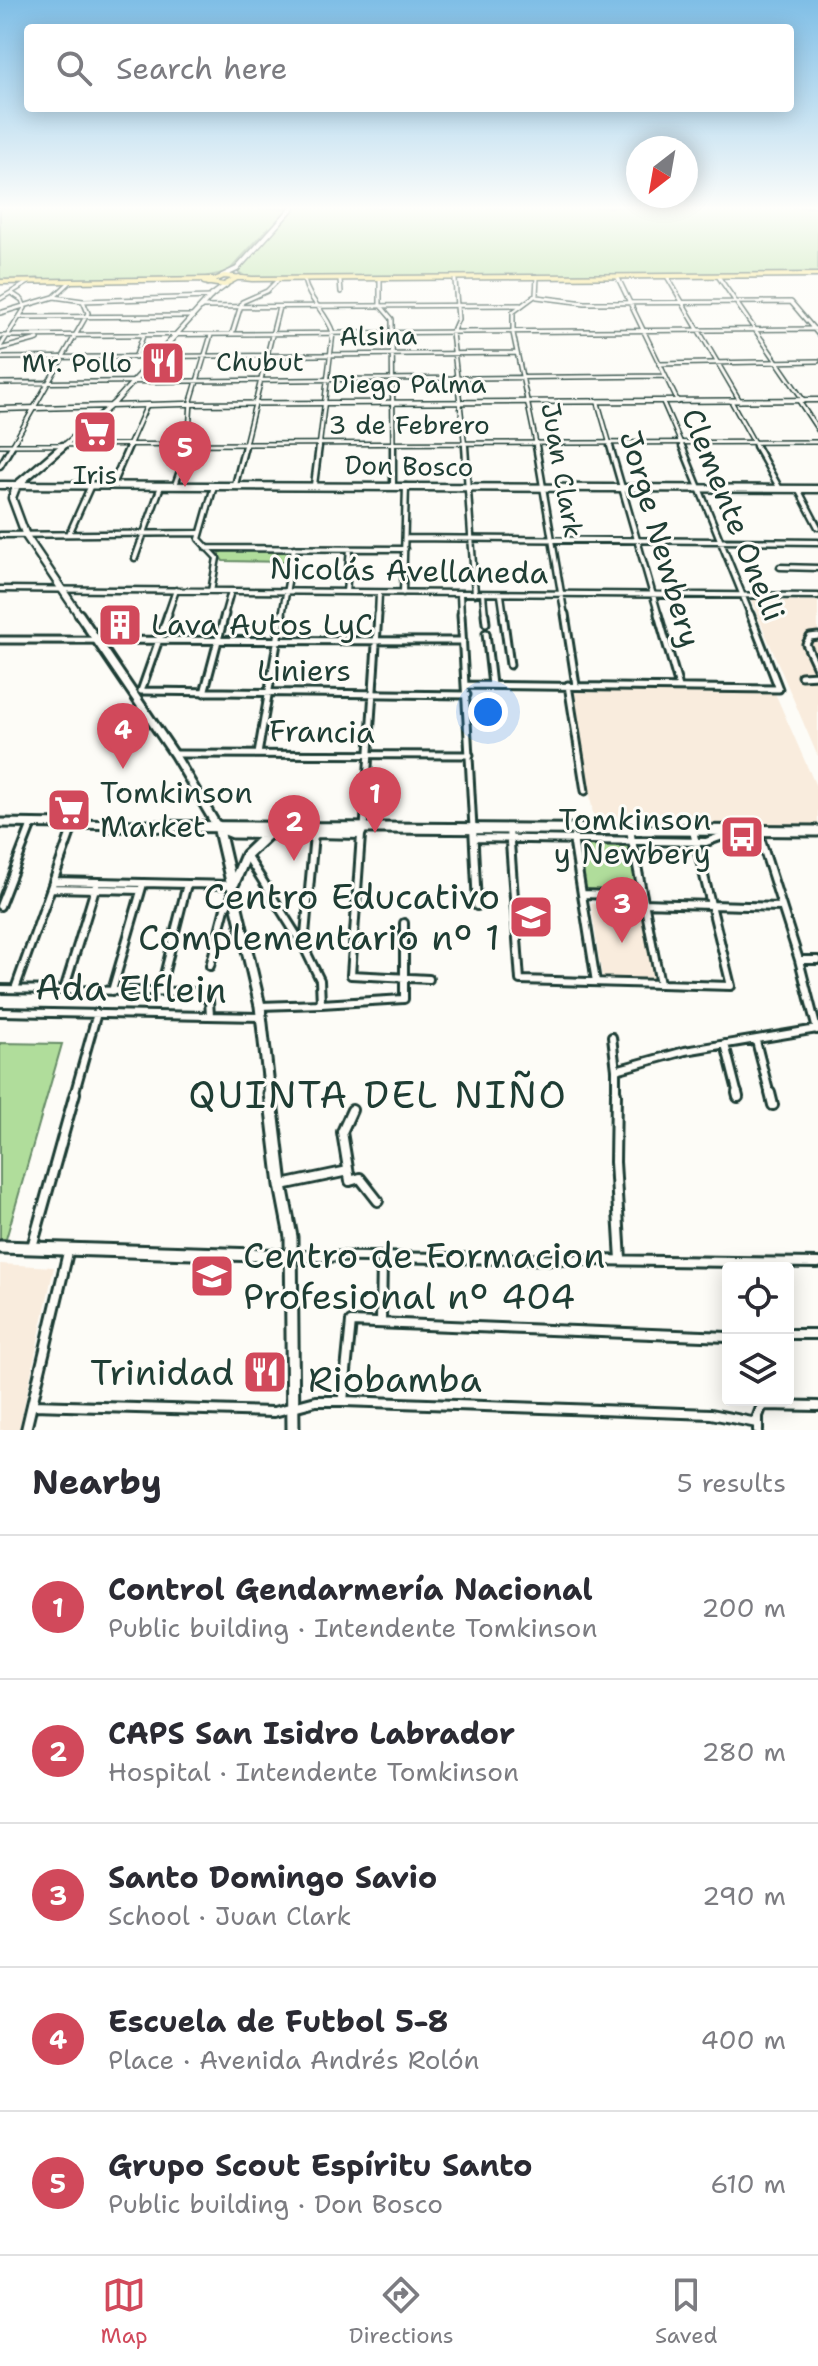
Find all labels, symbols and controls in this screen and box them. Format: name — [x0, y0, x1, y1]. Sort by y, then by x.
search box — [24, 24, 794, 112]
icon: search — [52, 46, 96, 90]
text: Search here — [116, 48, 287, 89]
north arrow — [626, 136, 698, 208]
street label: Alsina — [339, 317, 417, 354]
restaurant icon: Mr. Pollo — [139, 339, 187, 387]
street label: Chubut — [216, 344, 304, 379]
place label: Mr. Pollo — [22, 345, 132, 380]
street label: Diego Palma — [331, 366, 487, 401]
street label: Juan Clark — [533, 400, 592, 540]
street label: Clemente Onelli — [672, 402, 795, 628]
street label: 3 de Febrero — [328, 407, 490, 442]
supermarket icon: Iris — [71, 408, 119, 456]
pin: 5 — [159, 421, 211, 487]
street label: Jorge Newbery — [610, 426, 711, 652]
street label: Don Bosco — [344, 447, 474, 484]
place label: Iris — [73, 457, 117, 492]
street label: Nicolás Avellaneda — [269, 548, 549, 593]
building icon: Lava Autos LyC — [96, 601, 144, 649]
place label: Lava Autos LyC — [151, 604, 373, 645]
street label: Liniers — [257, 650, 351, 691]
your location — [468, 692, 508, 732]
pin: 4 — [97, 703, 149, 769]
street label: Francia — [269, 710, 375, 753]
pin: 1 — [349, 767, 401, 833]
place label: Tomkinson Market — [100, 772, 253, 847]
supermarket icon: Tomkinson Market — [45, 786, 93, 834]
pin: 2 — [268, 795, 320, 861]
place label: Tomkinson y Newbery — [554, 799, 711, 874]
bus stop icon: Tomkinson y Newbery — [718, 813, 766, 861]
place label: Centro Educativo Complementario nº 1 — [138, 872, 500, 962]
pin: 3 — [596, 877, 648, 943]
school or university icon: Centro Educativo Complementario nº 1 — [507, 893, 555, 941]
street label: Ada Elflein — [35, 962, 227, 1015]
district label: QUINTA DEL NIÑO — [188, 1069, 568, 1120]
place label: Centro de Formacion Profesional nº 404 — [243, 1231, 605, 1321]
school or university icon: Centro de Formacion Profesional nº 404 — [188, 1252, 236, 1300]
map controls — [722, 1262, 794, 1406]
button: locate — [722, 1262, 794, 1334]
button: layers — [722, 1334, 794, 1406]
place label: Trinidad — [90, 1348, 234, 1397]
restaurant icon: Trinidad — [241, 1348, 289, 1396]
street label: Riobamba — [308, 1355, 482, 1404]
text: Nearby — [32, 1459, 162, 1505]
text: 5 results — [677, 1465, 786, 1500]
text: Control Gendarmería Nacional — [108, 1569, 593, 1610]
text: 1 — [52, 1590, 64, 1625]
text: 200 m — [701, 1590, 786, 1625]
text: Public building · Intendente Tomkinson — [108, 1610, 597, 1645]
text: CAPS San Isidro Labrador — [108, 1713, 515, 1754]
text: 2 — [49, 1734, 67, 1769]
text: 280 m — [701, 1734, 786, 1769]
text: Hospital · Intendente Tomkinson — [108, 1754, 519, 1789]
text: Santo Domingo Savio — [108, 1857, 437, 1898]
text: 3 — [49, 1878, 67, 1913]
text: 290 m — [702, 1878, 786, 1913]
text: School · Juan Clark — [108, 1898, 352, 1933]
text: Escuela de Futbol 5-8 — [108, 2001, 449, 2042]
text: 4 — [49, 2022, 67, 2057]
text: 400 m — [701, 2022, 786, 2057]
text: Place · Avenida Andrés Rolón — [108, 2042, 480, 2077]
text: Grupo Scout Espíritu Santo — [108, 2145, 533, 2186]
text: 5 — [50, 2166, 66, 2201]
text: 610 m — [710, 2166, 786, 2201]
text: Public building · Don Bosco — [108, 2186, 443, 2221]
tab: Map — [101, 2273, 148, 2350]
tab: Directions — [349, 2273, 454, 2350]
tab: Saved — [655, 2273, 717, 2350]

